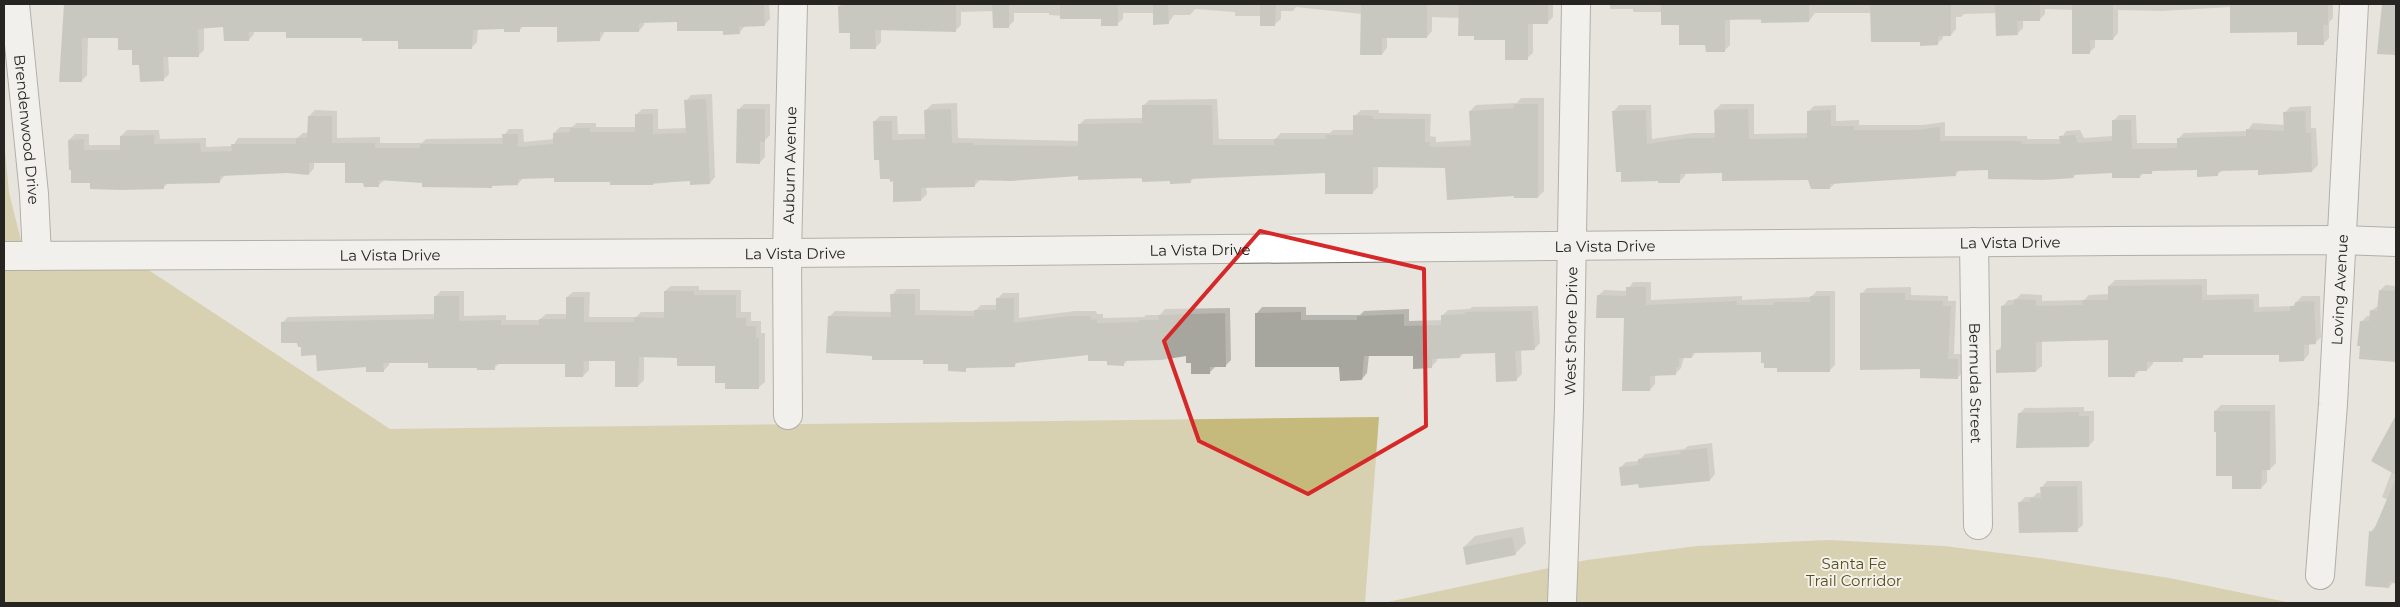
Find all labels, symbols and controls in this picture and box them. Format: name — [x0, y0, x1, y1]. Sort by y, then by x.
street label: Brendenwood Drive — [11, 53, 44, 205]
street label: Auburn Avenue — [778, 106, 800, 224]
street label: La Vista Drive — [1959, 232, 2061, 252]
street label: Loving Avenue — [2327, 234, 2351, 346]
street label: La Vista Drive — [1554, 236, 1656, 256]
street label: La Vista Drive — [1149, 239, 1251, 259]
street label: La Vista Drive — [744, 243, 846, 263]
street label: La Vista Drive — [339, 245, 441, 264]
street label: West Shore Drive — [1560, 266, 1581, 396]
street label: Bermuda Street — [1966, 323, 1986, 443]
park label: Santa Fe Trail Corridor — [1806, 554, 1902, 590]

